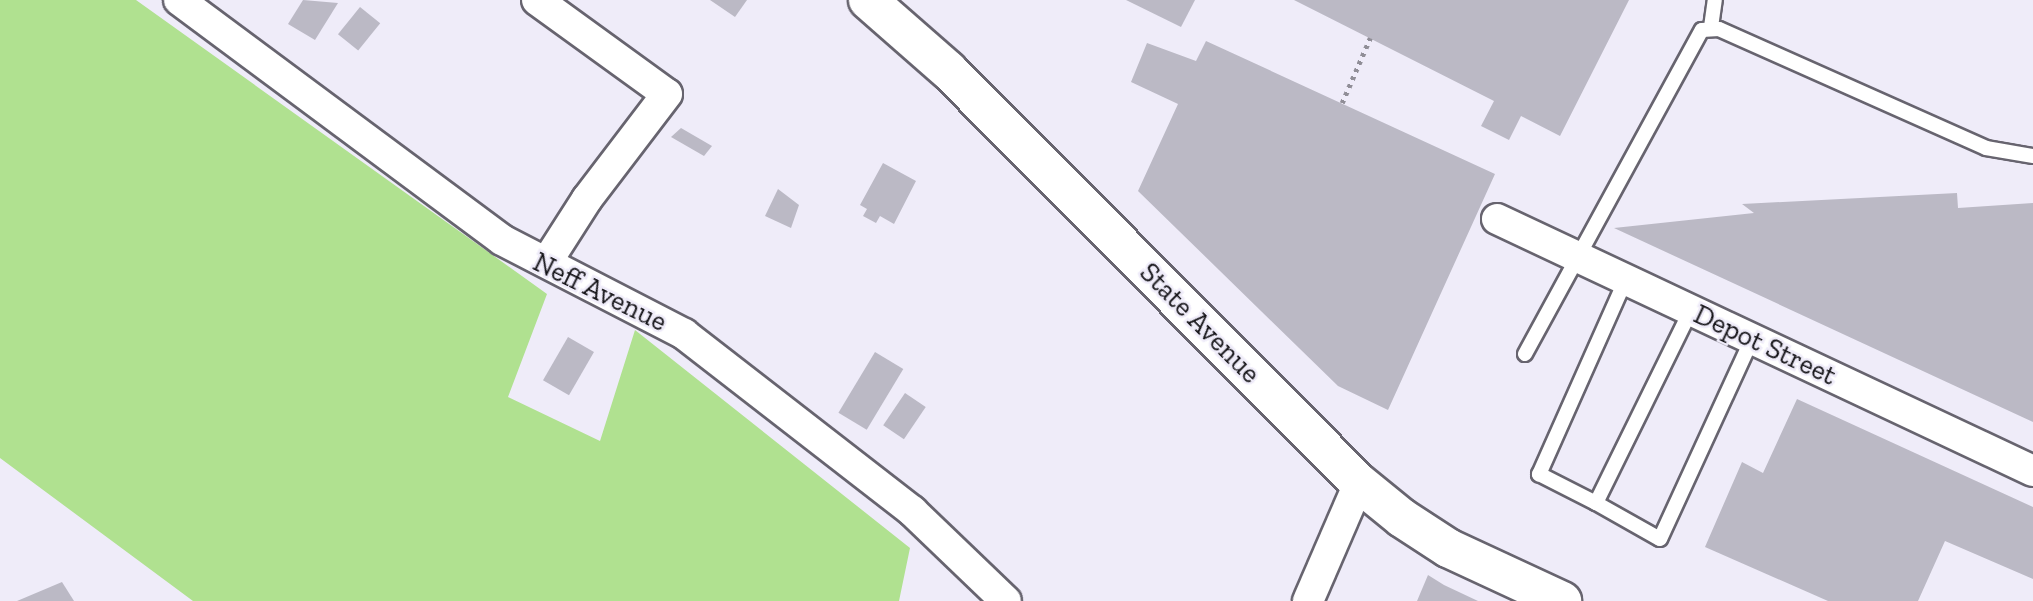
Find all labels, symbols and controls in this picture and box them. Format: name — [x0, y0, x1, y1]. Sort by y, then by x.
street label: Neff Avenue — [527, 245, 673, 339]
street label: State Avenue — [1132, 255, 1268, 391]
street label: Depot Street — [1688, 297, 1842, 393]

